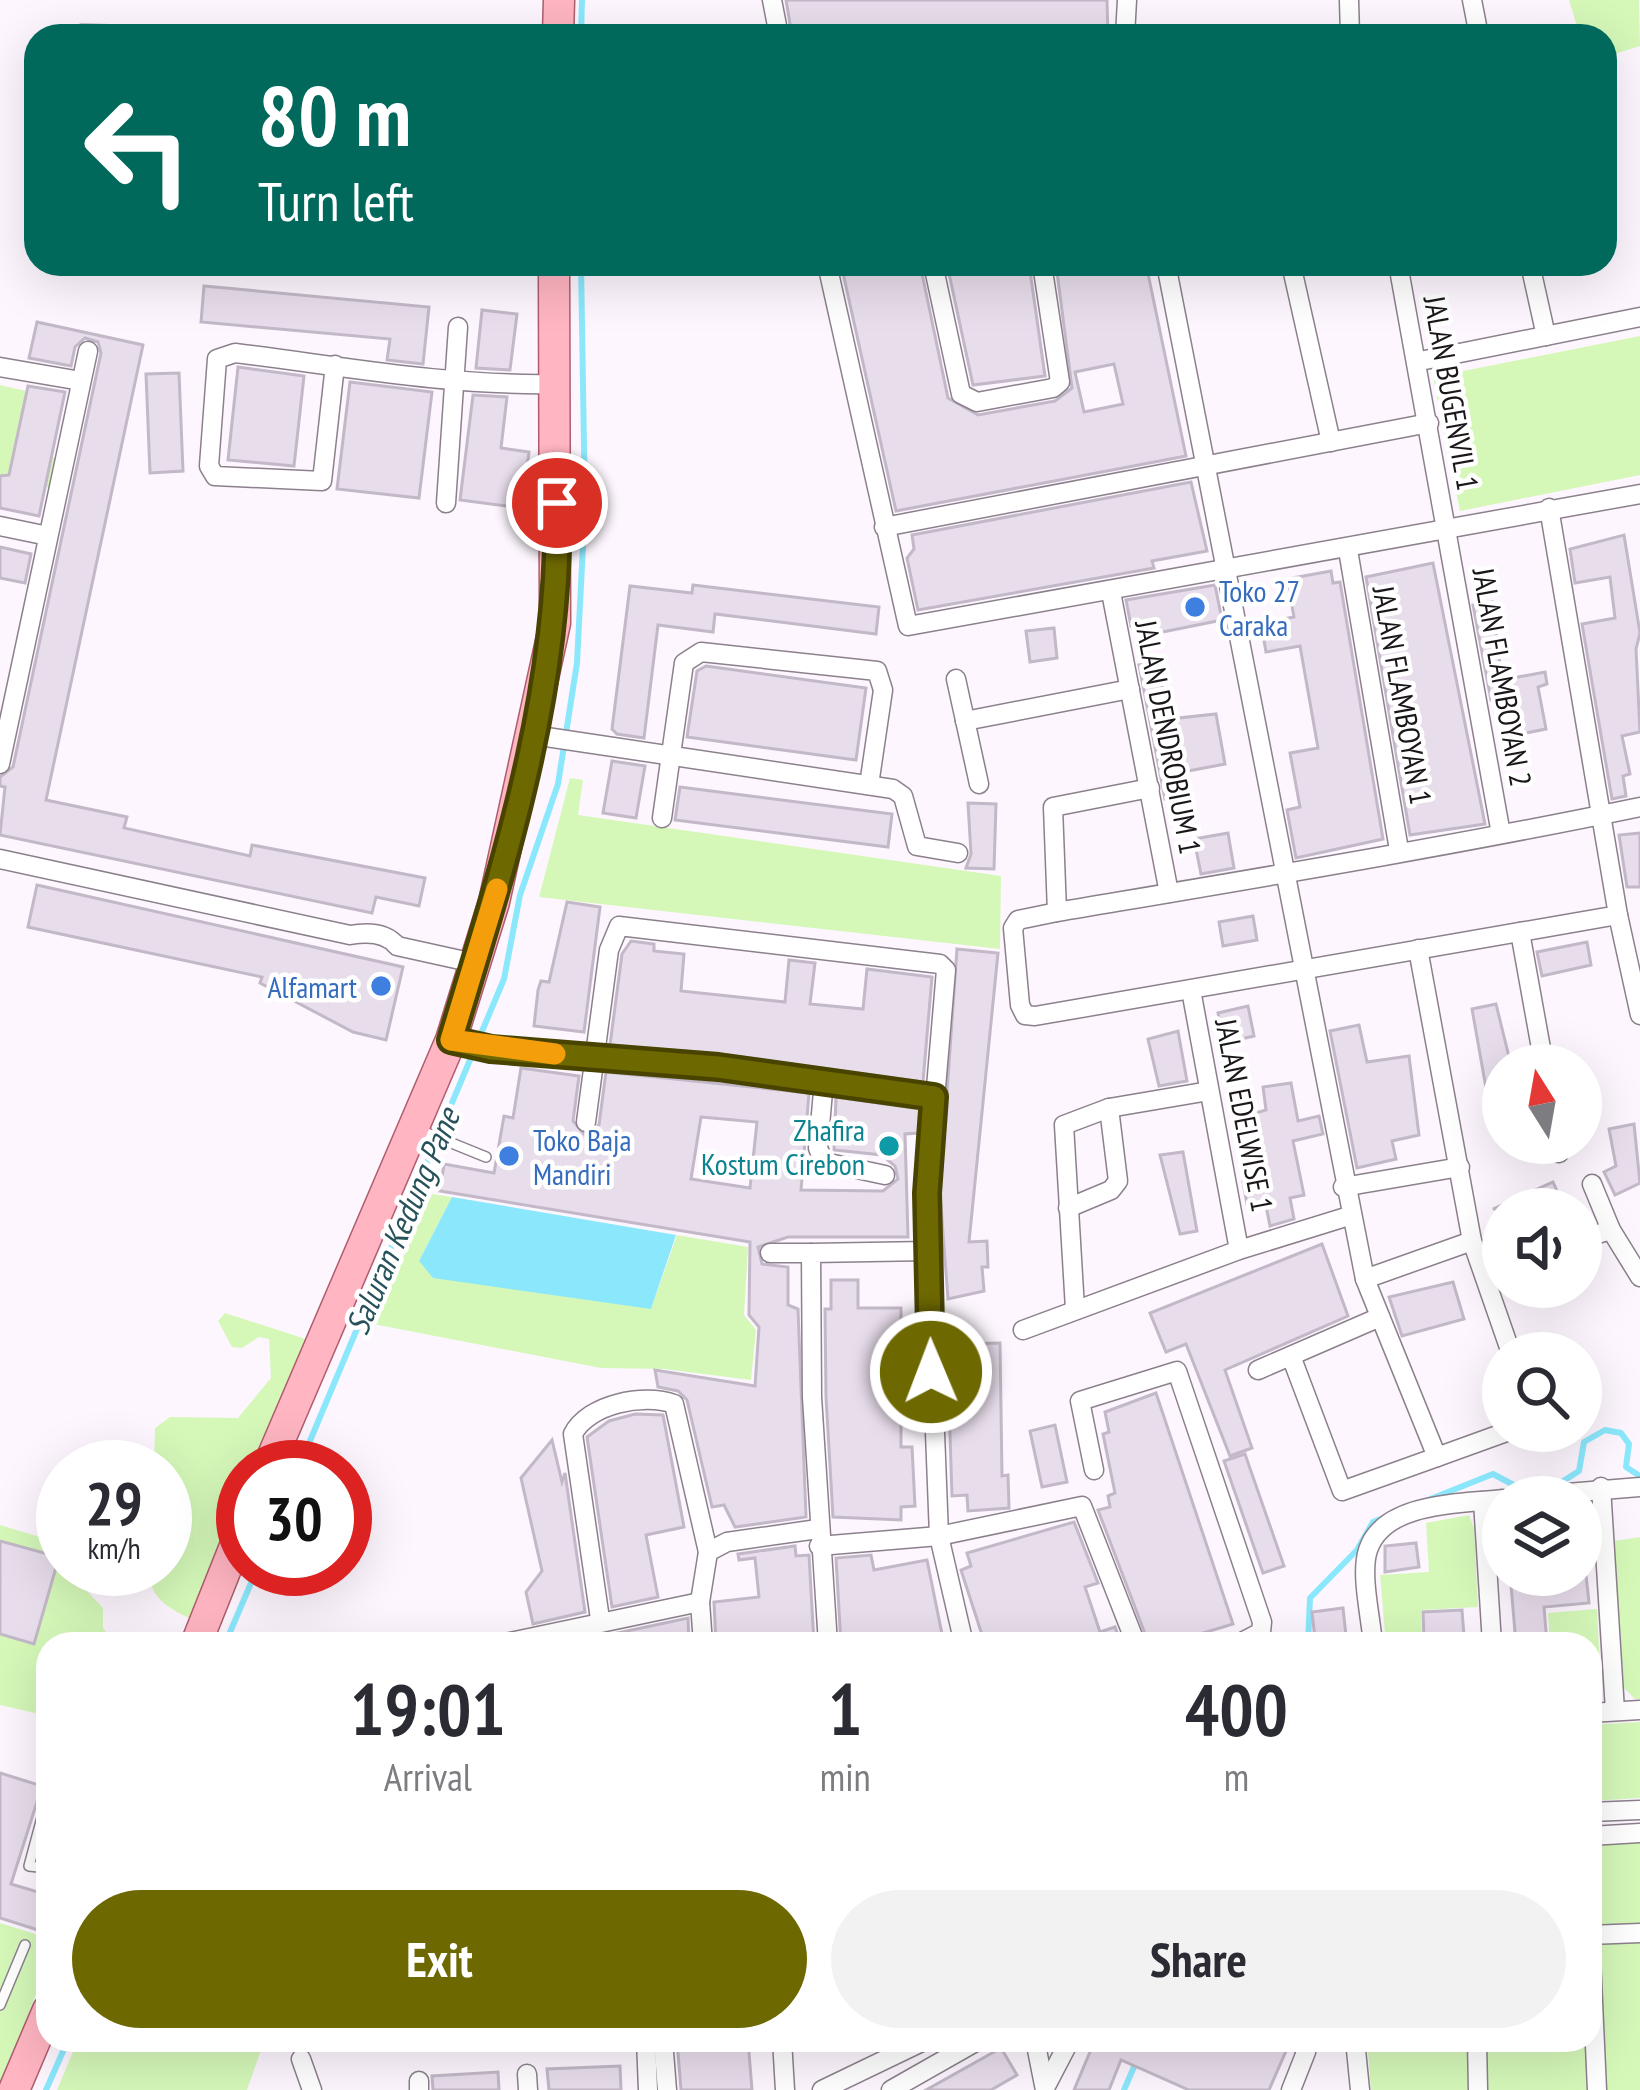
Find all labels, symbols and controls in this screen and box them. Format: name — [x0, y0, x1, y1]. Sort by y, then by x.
text: 80 m — [258, 60, 411, 169]
icon: left — [60, 72, 216, 228]
text: Turn left — [258, 166, 414, 236]
street label: JALAN BUGENVIL 1 — [1416, 292, 1488, 493]
pin — [506, 452, 608, 554]
icon: arrive — [524, 470, 590, 536]
street label: JALAN FLAMBOYAN 2 — [1464, 564, 1541, 789]
place label: Toko 27 Caraka — [1219, 571, 1300, 644]
street label: JALAN FLAMBOYAN 1 — [1364, 582, 1441, 807]
marker: Toko 27 Caraka — [1182, 594, 1208, 620]
street label: JALAN DENDROBIUM 1 — [1127, 616, 1211, 857]
place label: Alfamart — [267, 967, 358, 1006]
marker: Alfamart — [368, 973, 394, 999]
street label: JALAN EDELWISE 1 — [1207, 1014, 1283, 1215]
north arrow — [1482, 1044, 1602, 1164]
map controls — [1482, 1044, 1602, 1596]
water label: Saluran Kedung Pane — [335, 1099, 470, 1340]
place label: Zhafira Kostum Cirebon — [701, 1110, 865, 1183]
place label: Toko Baja Mandiri — [533, 1120, 632, 1193]
marker: Zhafira Kostum Cirebon — [876, 1133, 902, 1159]
marker: Toko Baja Mandiri — [496, 1143, 522, 1169]
button: sound — [1482, 1188, 1602, 1308]
position arrow — [868, 1309, 994, 1435]
button: search — [1482, 1332, 1602, 1452]
speed limit sign: 30 — [216, 1440, 372, 1596]
text: 29 — [85, 1464, 143, 1542]
button: layers — [1482, 1476, 1602, 1596]
text: km/h — [87, 1528, 141, 1567]
text: 19:01 — [350, 1662, 506, 1755]
text: 1 — [828, 1662, 862, 1755]
text: 400 — [1185, 1662, 1288, 1755]
text: Arrival — [384, 1751, 472, 1802]
text: min — [820, 1751, 871, 1802]
text: m — [1224, 1751, 1249, 1802]
button: Exit — [72, 1890, 807, 2028]
button: Share — [831, 1890, 1566, 2028]

